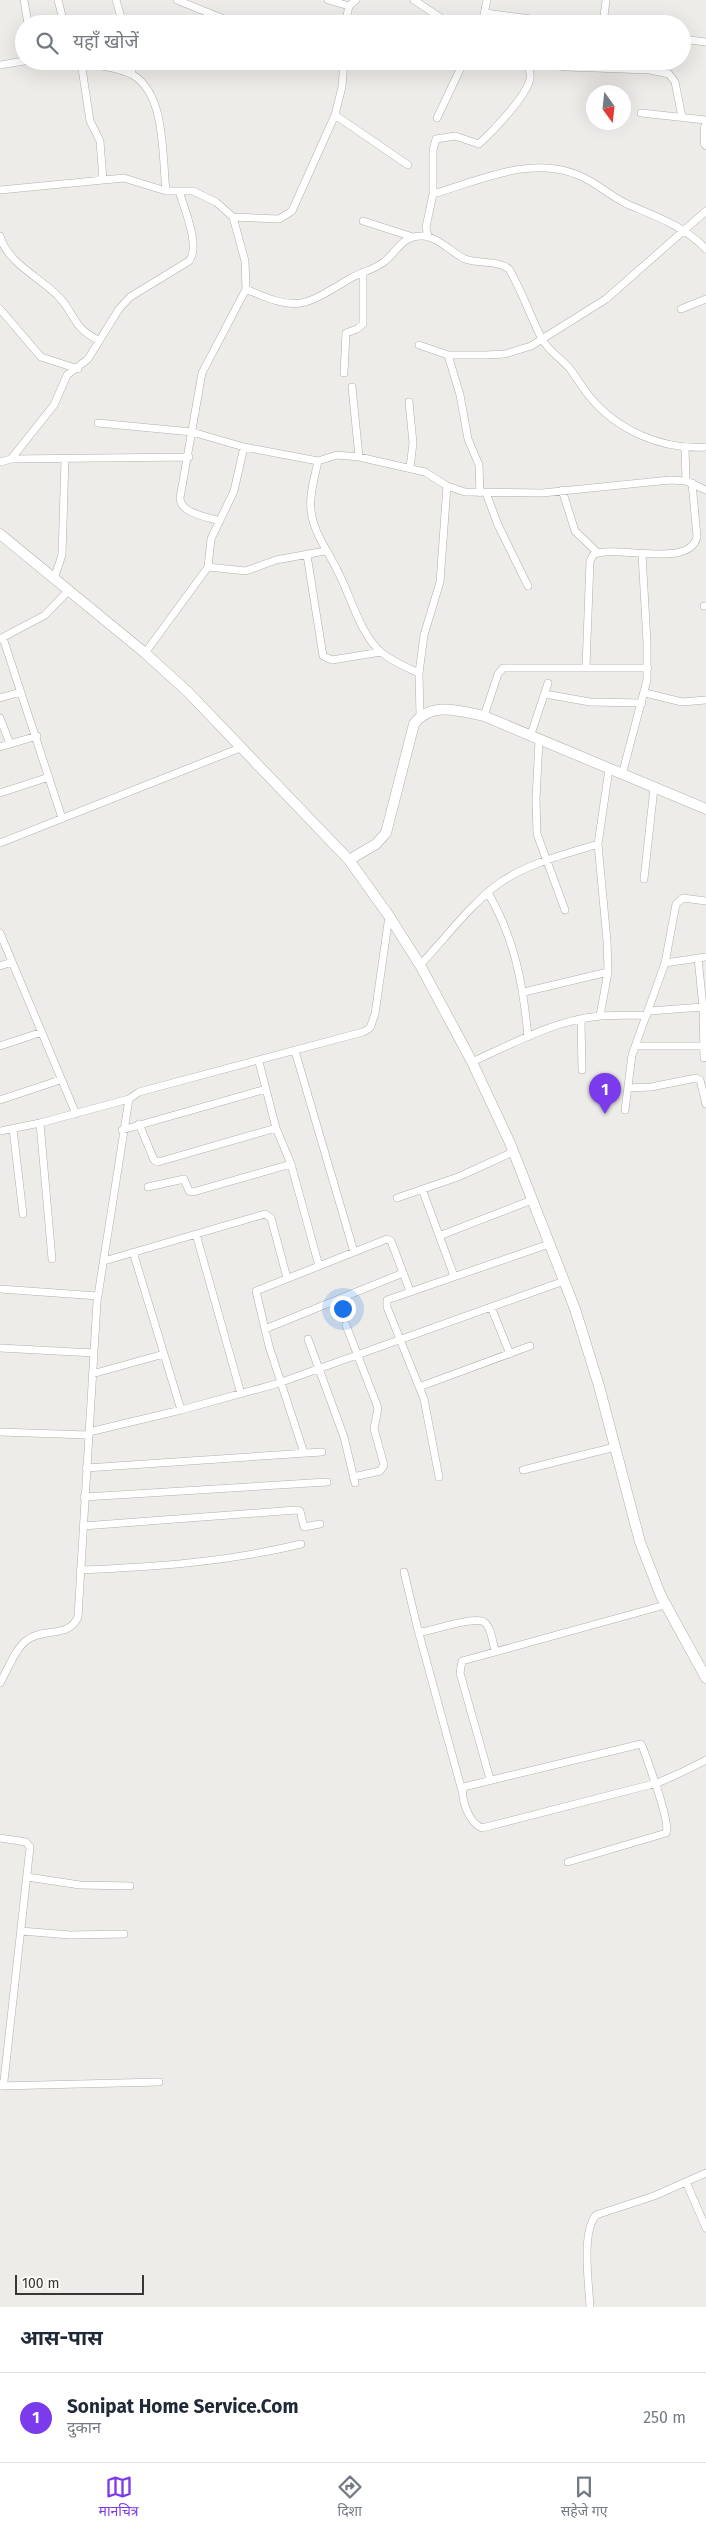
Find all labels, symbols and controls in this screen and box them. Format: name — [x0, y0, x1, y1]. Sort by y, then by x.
search box — [15, 15, 691, 70]
icon: search — [33, 29, 61, 57]
text: यहाँ खोजें — [73, 30, 139, 53]
north arrow — [586, 85, 631, 130]
pin: 1 — [589, 1073, 621, 1114]
your location — [330, 1296, 356, 1322]
scale bar — [15, 2272, 144, 2295]
text: 100 m — [22, 2275, 59, 2292]
text: आस-पास — [20, 2325, 103, 2351]
text: Sonipat Home Service.Com — [67, 2395, 298, 2418]
text: 1 — [32, 2408, 40, 2427]
text: 250 m — [643, 2408, 686, 2427]
text: दुकान — [67, 2418, 101, 2437]
tab: मानचित्र — [99, 2473, 139, 2522]
tab: दिशा — [336, 2473, 364, 2522]
tab: सहेजे गए — [561, 2473, 607, 2522]

